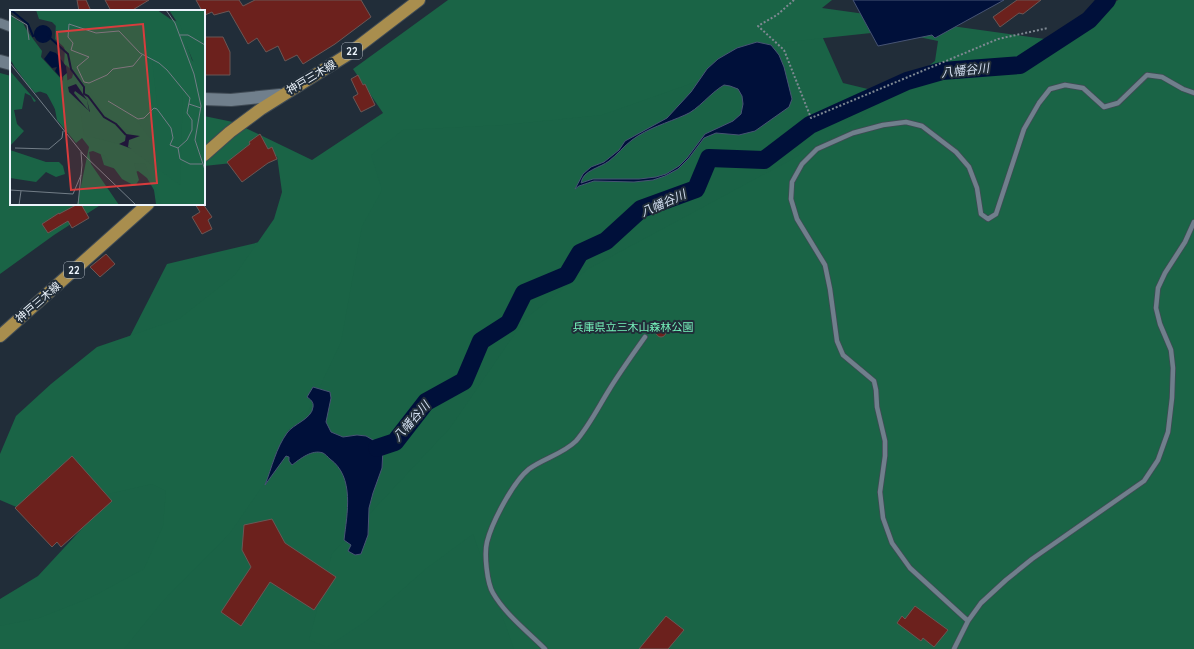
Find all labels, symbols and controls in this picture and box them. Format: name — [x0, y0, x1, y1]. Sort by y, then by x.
inset map — [10, 10, 205, 205]
road number: 22 — [342, 43, 362, 59]
street label: 神戸三木線 — [284, 57, 338, 97]
water label: 八幡谷川 — [940, 60, 992, 80]
water label: 八幡谷川 — [638, 186, 690, 220]
road number: 22 — [64, 262, 84, 278]
street label: 神戸三木線 — [13, 279, 63, 325]
park label: 兵庫県立三木山森林公園 — [573, 320, 694, 334]
water label: 八幡谷川 — [389, 397, 434, 444]

